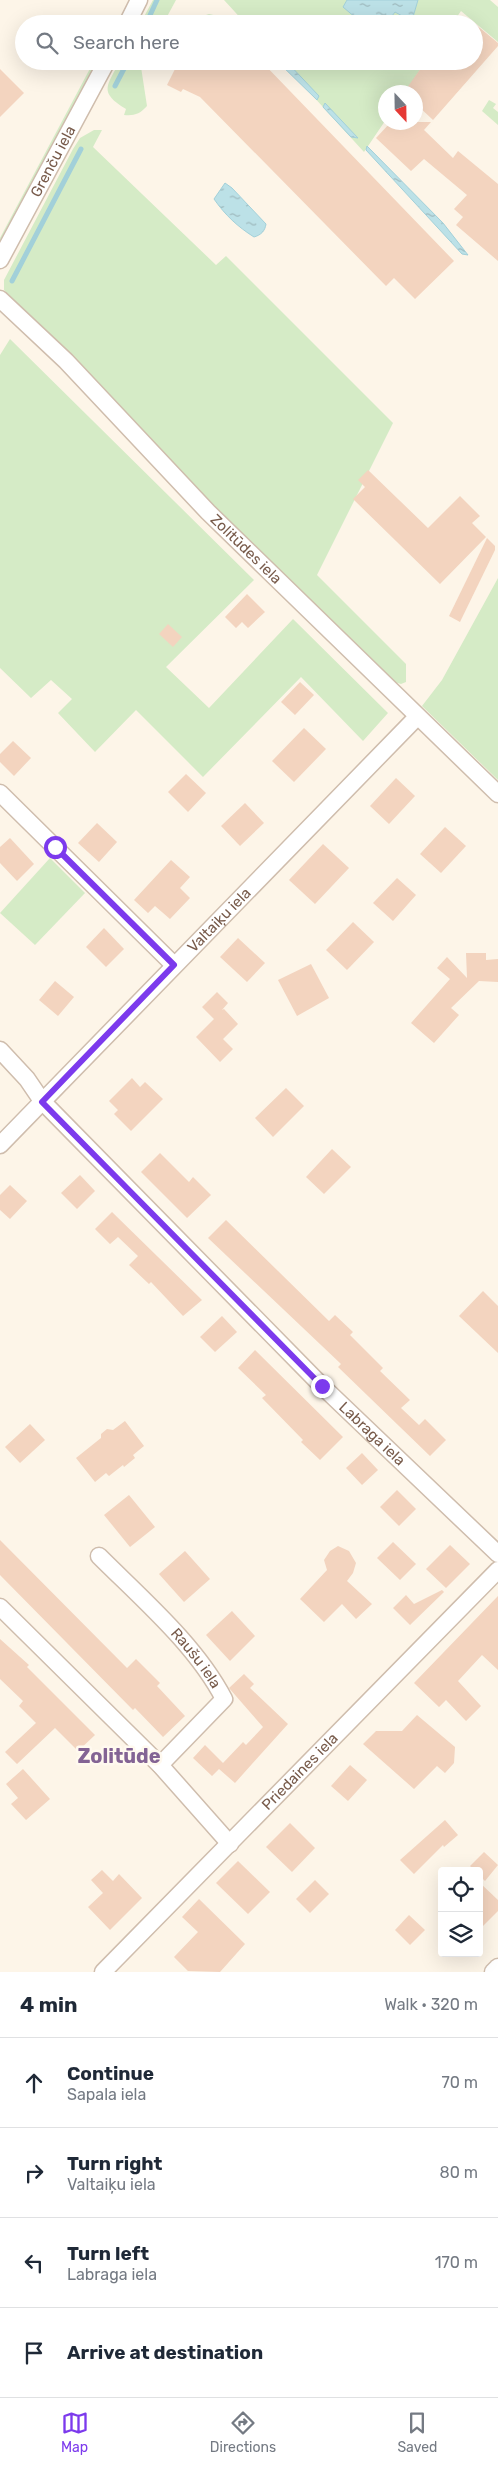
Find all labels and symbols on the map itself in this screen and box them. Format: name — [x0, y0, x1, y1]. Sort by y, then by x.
north arrow — [378, 85, 423, 130]
street label: Grenču iela — [27, 123, 79, 200]
street label: Zolitūdes iela — [207, 510, 285, 588]
route start — [44, 836, 67, 859]
street label: Valtaiķu iela — [184, 884, 255, 956]
route end — [311, 1375, 334, 1398]
street label: Labraga iela — [335, 1398, 409, 1469]
street label: Raušu iela — [167, 1624, 225, 1692]
street label: Priedaines iela — [258, 1729, 342, 1814]
district label: Zolitūde — [77, 1744, 161, 1768]

